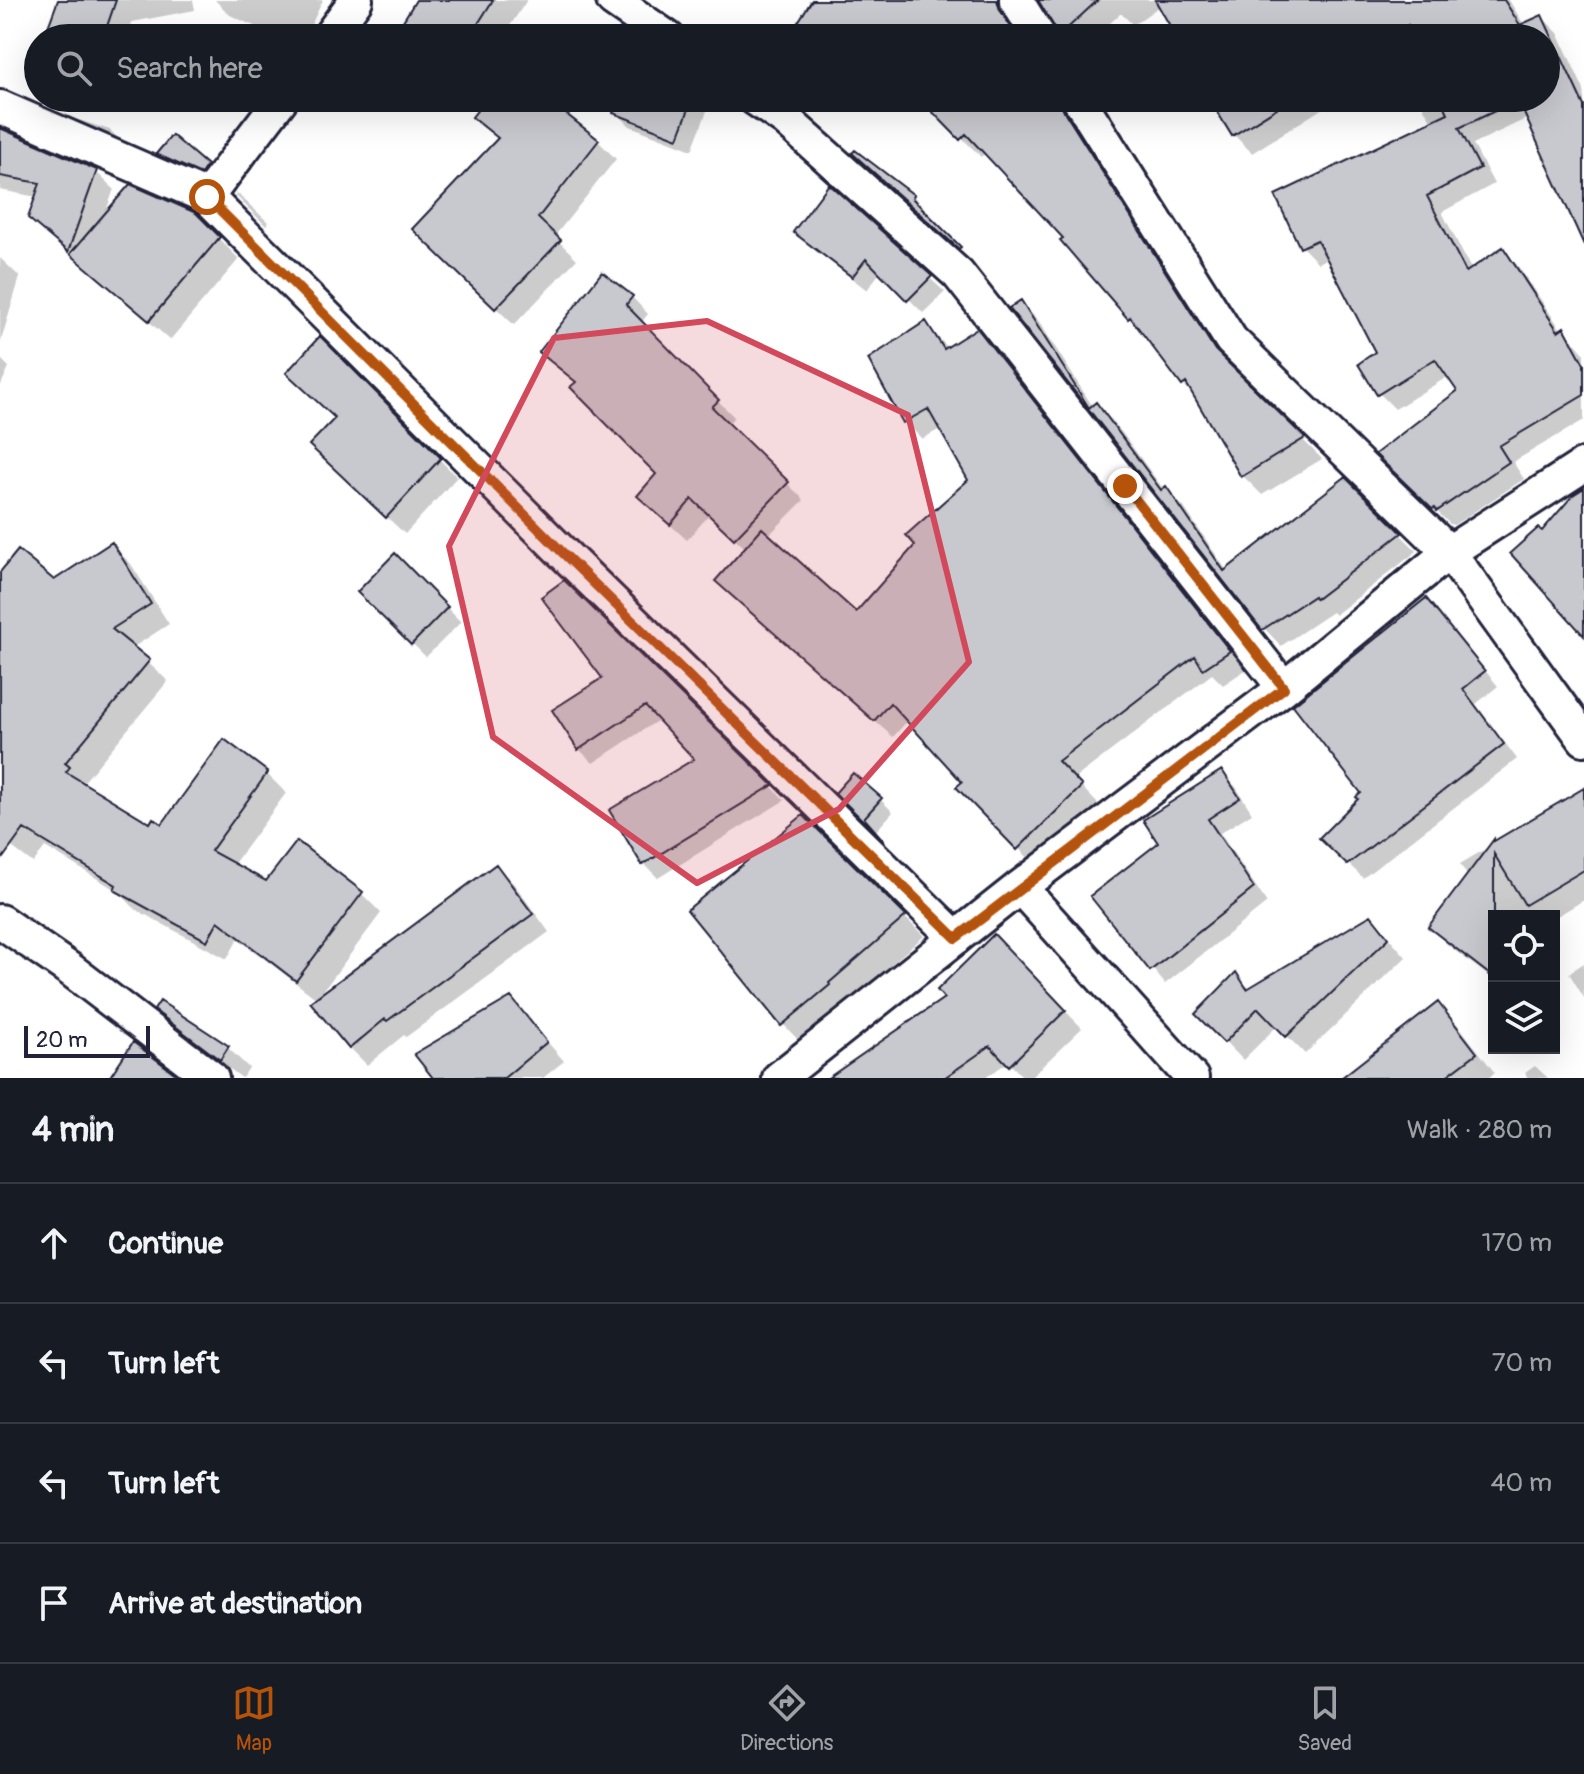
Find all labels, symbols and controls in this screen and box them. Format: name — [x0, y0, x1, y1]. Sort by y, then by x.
search box — [24, 24, 1560, 112]
icon: search — [52, 46, 96, 90]
text: Search here — [116, 50, 263, 87]
route start — [189, 179, 225, 215]
route end — [1107, 468, 1143, 504]
map controls — [1488, 910, 1560, 1054]
button: locate — [1488, 910, 1560, 982]
button: layers — [1488, 982, 1560, 1054]
scale bar — [24, 1022, 150, 1058]
text: 20 m — [36, 1026, 88, 1054]
text: 4 min — [32, 1109, 114, 1152]
text: Walk · 280 m — [1407, 1114, 1552, 1146]
icon: ahead — [32, 1221, 76, 1265]
text: Continue — [108, 1225, 223, 1262]
text: 170 m — [1482, 1227, 1552, 1259]
icon: left — [32, 1341, 76, 1385]
text: Turn left — [108, 1345, 219, 1382]
text: 70 m — [1492, 1347, 1552, 1379]
icon: left — [32, 1461, 76, 1505]
text: Turn left — [108, 1465, 219, 1502]
text: 40 m — [1490, 1467, 1552, 1499]
icon: arrive — [32, 1581, 76, 1625]
text: Arrive at destination — [108, 1585, 362, 1622]
tab: Map — [232, 1681, 276, 1757]
tab: Directions — [740, 1681, 833, 1757]
tab: Saved — [1297, 1681, 1352, 1757]

